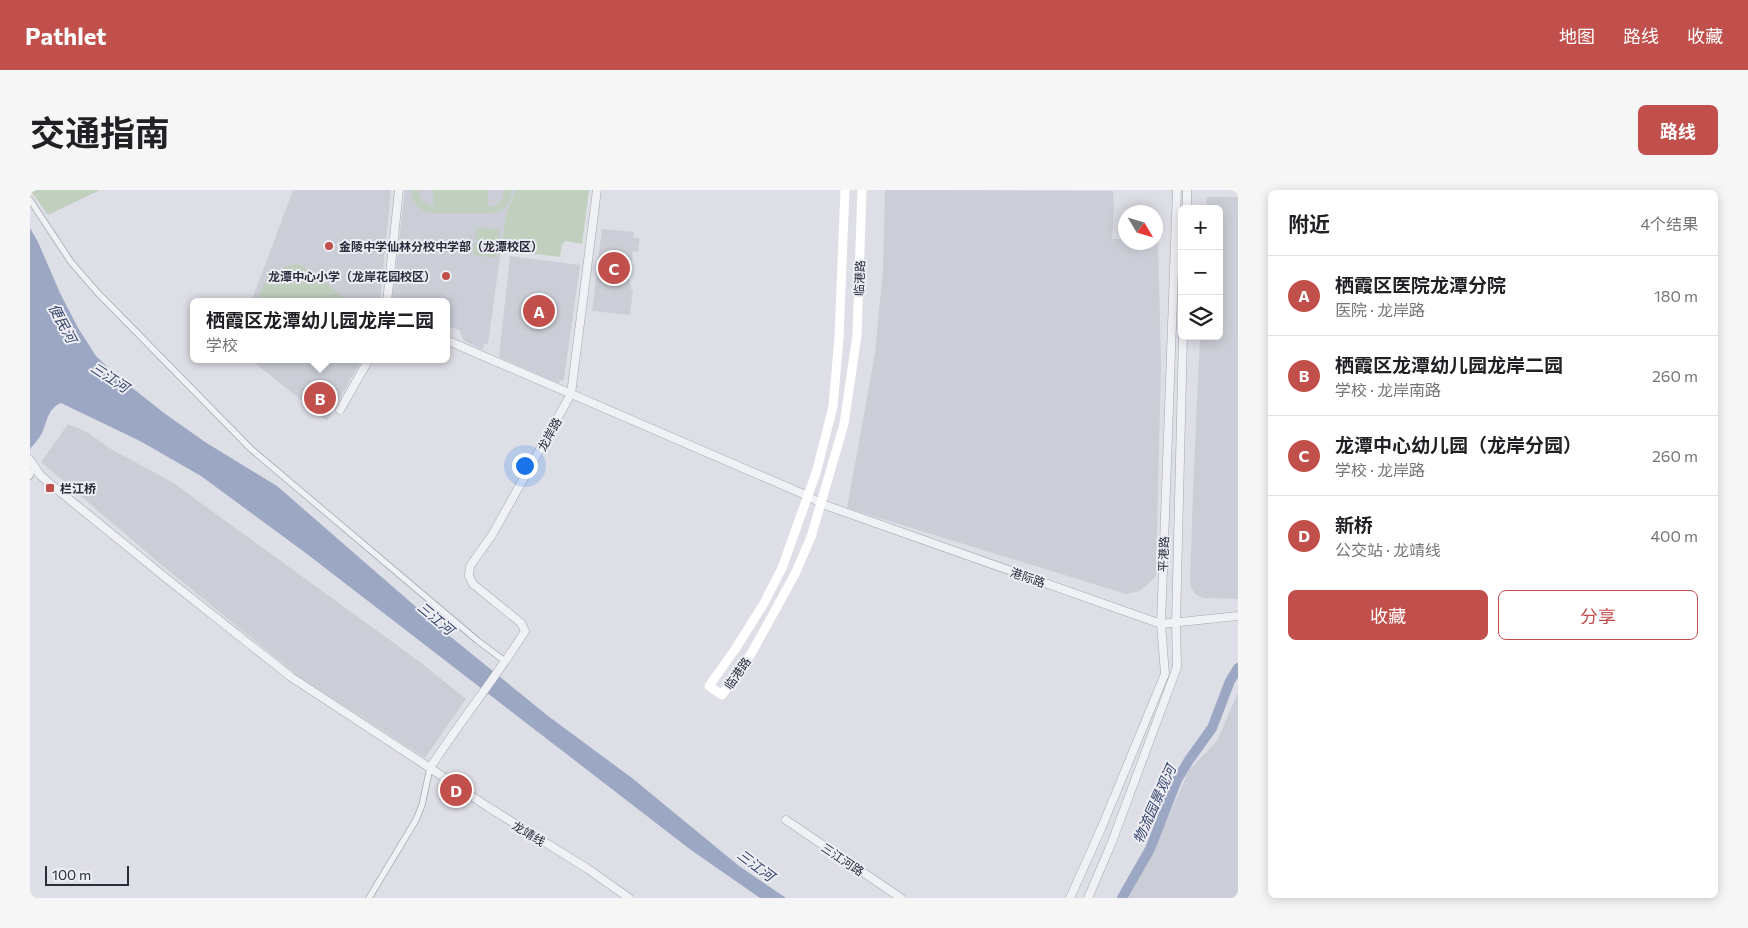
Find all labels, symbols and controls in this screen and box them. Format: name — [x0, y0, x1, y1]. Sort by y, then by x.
text: Pathlet — [25, 21, 106, 50]
text: 地图 — [1559, 25, 1595, 47]
text: 路线 — [1623, 25, 1659, 47]
text: 收藏 — [1687, 25, 1723, 47]
button: 路线 — [1638, 105, 1718, 155]
text: 交通指南 — [30, 110, 170, 153]
north arrow — [1118, 205, 1163, 250]
map controls — [1178, 205, 1223, 340]
button: + — [1178, 205, 1223, 250]
text: 附近 — [1288, 211, 1330, 236]
text: 4个结果 — [1640, 214, 1698, 233]
place label: 金陵中学仙林分校中学部（龙潭校区） — [339, 239, 543, 253]
marker: 金陵中学仙林分校中学部（龙潭校区） — [323, 240, 335, 252]
pin: C — [598, 249, 630, 287]
button: − — [1178, 250, 1223, 295]
street label: 临港路 — [851, 260, 867, 296]
place label: 龙潭中心小学（龙岸花园校区） — [268, 269, 436, 283]
marker: 龙潭中心小学（龙岸花园校区） — [440, 270, 452, 282]
text: 栖霞区医院龙潭分院 — [1335, 273, 1506, 296]
text: A — [1298, 286, 1310, 305]
text: 180 m — [1654, 286, 1698, 305]
pin: A — [523, 292, 555, 330]
button: layers — [1178, 295, 1223, 340]
popup — [190, 298, 450, 363]
water label: 便民河 — [46, 300, 82, 348]
text: 医院 · 龙岸路 — [1335, 300, 1425, 319]
text: 栖霞区龙潭幼儿园龙岸二园 — [206, 308, 434, 331]
text: 学校 — [206, 335, 238, 354]
text: 栖霞区龙潭幼儿园龙岸二园 — [1335, 353, 1563, 376]
water label: 三江河 — [88, 358, 135, 397]
text: B — [1299, 366, 1309, 385]
text: 260 m — [1652, 366, 1698, 385]
pin: B — [304, 379, 336, 417]
text: 学校 · 龙岸南路 — [1335, 380, 1441, 399]
street label: 龙岸路 — [534, 415, 564, 453]
text: 龙潭中心幼儿园（龙岸分园） — [1335, 433, 1582, 456]
text: C — [1299, 446, 1309, 465]
text: 260 m — [1652, 446, 1698, 465]
your location — [512, 453, 538, 479]
text: 学校 · 龙岸路 — [1335, 460, 1425, 479]
place label: 栏江桥 — [60, 481, 96, 495]
marker: 栏江桥 — [44, 482, 56, 494]
text: 新桥 — [1335, 513, 1373, 536]
text: D — [1298, 526, 1310, 545]
text: 400 m — [1650, 526, 1698, 545]
street label: 平港路 — [1155, 536, 1171, 572]
text: 公交站 · 龙靖线 — [1335, 540, 1441, 559]
street label: 港际路 — [1009, 565, 1047, 589]
button: 收藏 — [1288, 590, 1488, 640]
button: 分享 — [1498, 590, 1698, 640]
water label: 三江河 — [414, 598, 460, 640]
street label: 临港路 — [721, 654, 753, 692]
water label: 物流园景观河 — [1129, 759, 1180, 846]
pin: D — [440, 771, 472, 809]
street label: 龙靖线 — [510, 818, 548, 848]
street label: 三江河路 — [819, 840, 867, 878]
water label: 三江河 — [734, 846, 780, 886]
scale bar — [45, 863, 129, 886]
text: 100 m — [52, 866, 91, 883]

